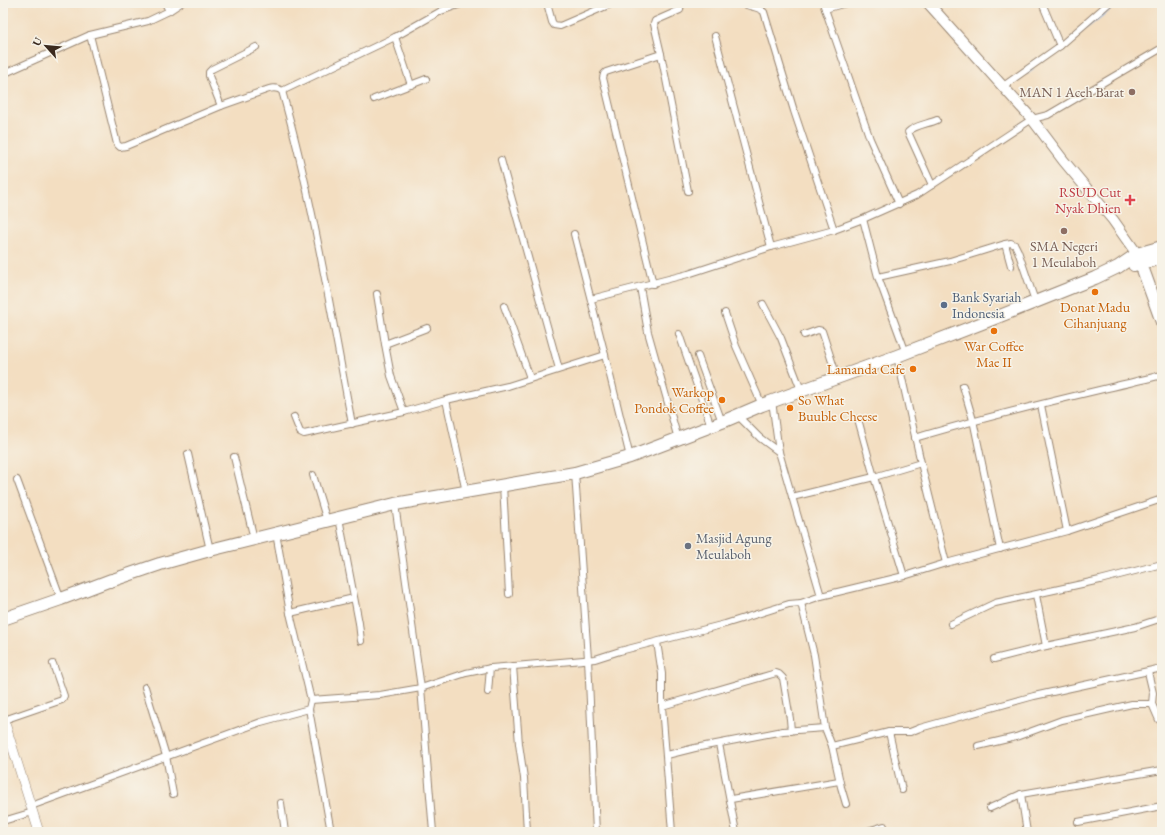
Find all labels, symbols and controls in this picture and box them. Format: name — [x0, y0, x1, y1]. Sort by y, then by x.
north arrow — [26, 26, 66, 66]
text: U — [29, 34, 46, 48]
place label: MAN 1 Aceh Barat — [1019, 83, 1125, 101]
marker: MAN 1 Aceh Barat — [1127, 87, 1137, 97]
place label: RSUD Cut Nyak Dhien — [1055, 183, 1122, 217]
marker: RSUD Cut Nyak Dhien — [1124, 194, 1136, 206]
marker: SMA Negeri 1 Meulaboh — [1059, 226, 1069, 236]
place label: SMA Negeri 1 Meulaboh — [1030, 237, 1098, 271]
marker: Donat Madu Cihanjuang — [1090, 287, 1100, 297]
place label: Bank Syariah Indonesia — [952, 288, 1021, 322]
place label: Donat Madu Cihanjuang — [1060, 298, 1131, 332]
marker: Bank Syariah Indonesia — [939, 300, 949, 310]
marker: War Coffee Mae II — [989, 326, 999, 336]
place label: War Coffee Mae II — [964, 337, 1024, 371]
place label: Lamanda Cafe — [827, 360, 906, 378]
marker: Lamanda Cafe — [908, 364, 918, 374]
place label: Warkop Pondok Coffee — [634, 383, 715, 417]
place label: So What Buuble Cheese — [798, 391, 878, 425]
marker: Warkop Pondok Coffee — [717, 395, 727, 405]
marker: So What Buuble Cheese — [785, 403, 795, 413]
place label: Masjid Agung Meulaboh — [696, 529, 772, 563]
marker: Masjid Agung Meulaboh — [683, 541, 693, 551]

